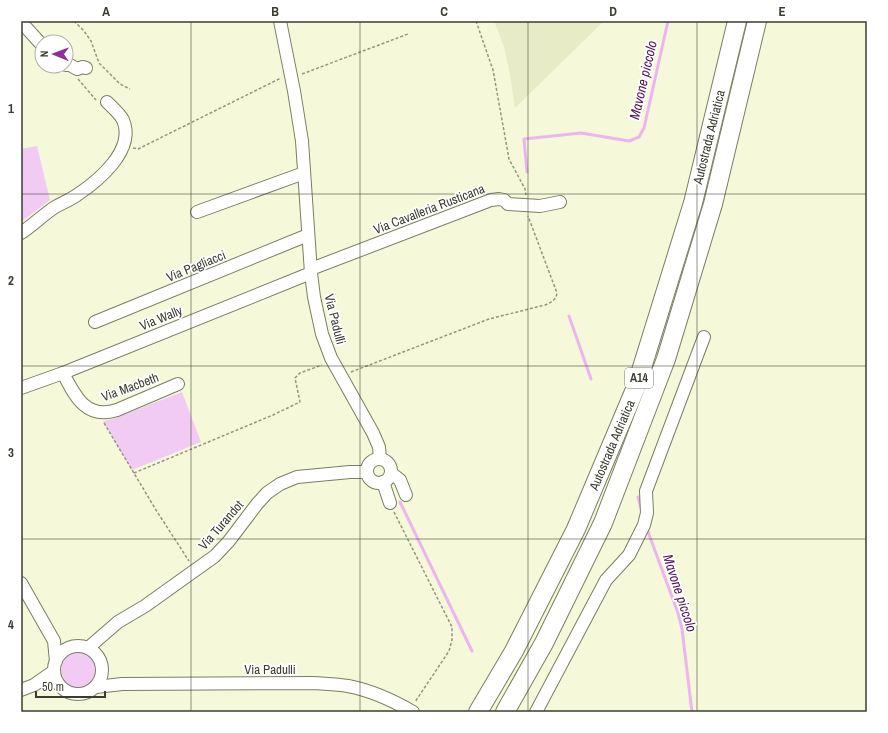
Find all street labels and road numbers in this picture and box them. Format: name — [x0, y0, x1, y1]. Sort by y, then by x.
street label: Autostrada Adriatica — [689, 88, 729, 187]
street label: Via Cavalleria Rusticana — [371, 180, 487, 238]
street label: Via Pagliacci — [164, 246, 228, 286]
street label: Via Padulli — [321, 292, 349, 346]
street label: Via Wally — [137, 302, 185, 334]
road number: A14 — [625, 368, 653, 388]
street label: Via Macbeth — [99, 369, 161, 405]
street label: Autostrada Adriatica — [585, 397, 639, 494]
street label: Via Turandot — [195, 497, 247, 553]
street label: Via Padulli — [244, 661, 296, 678]

